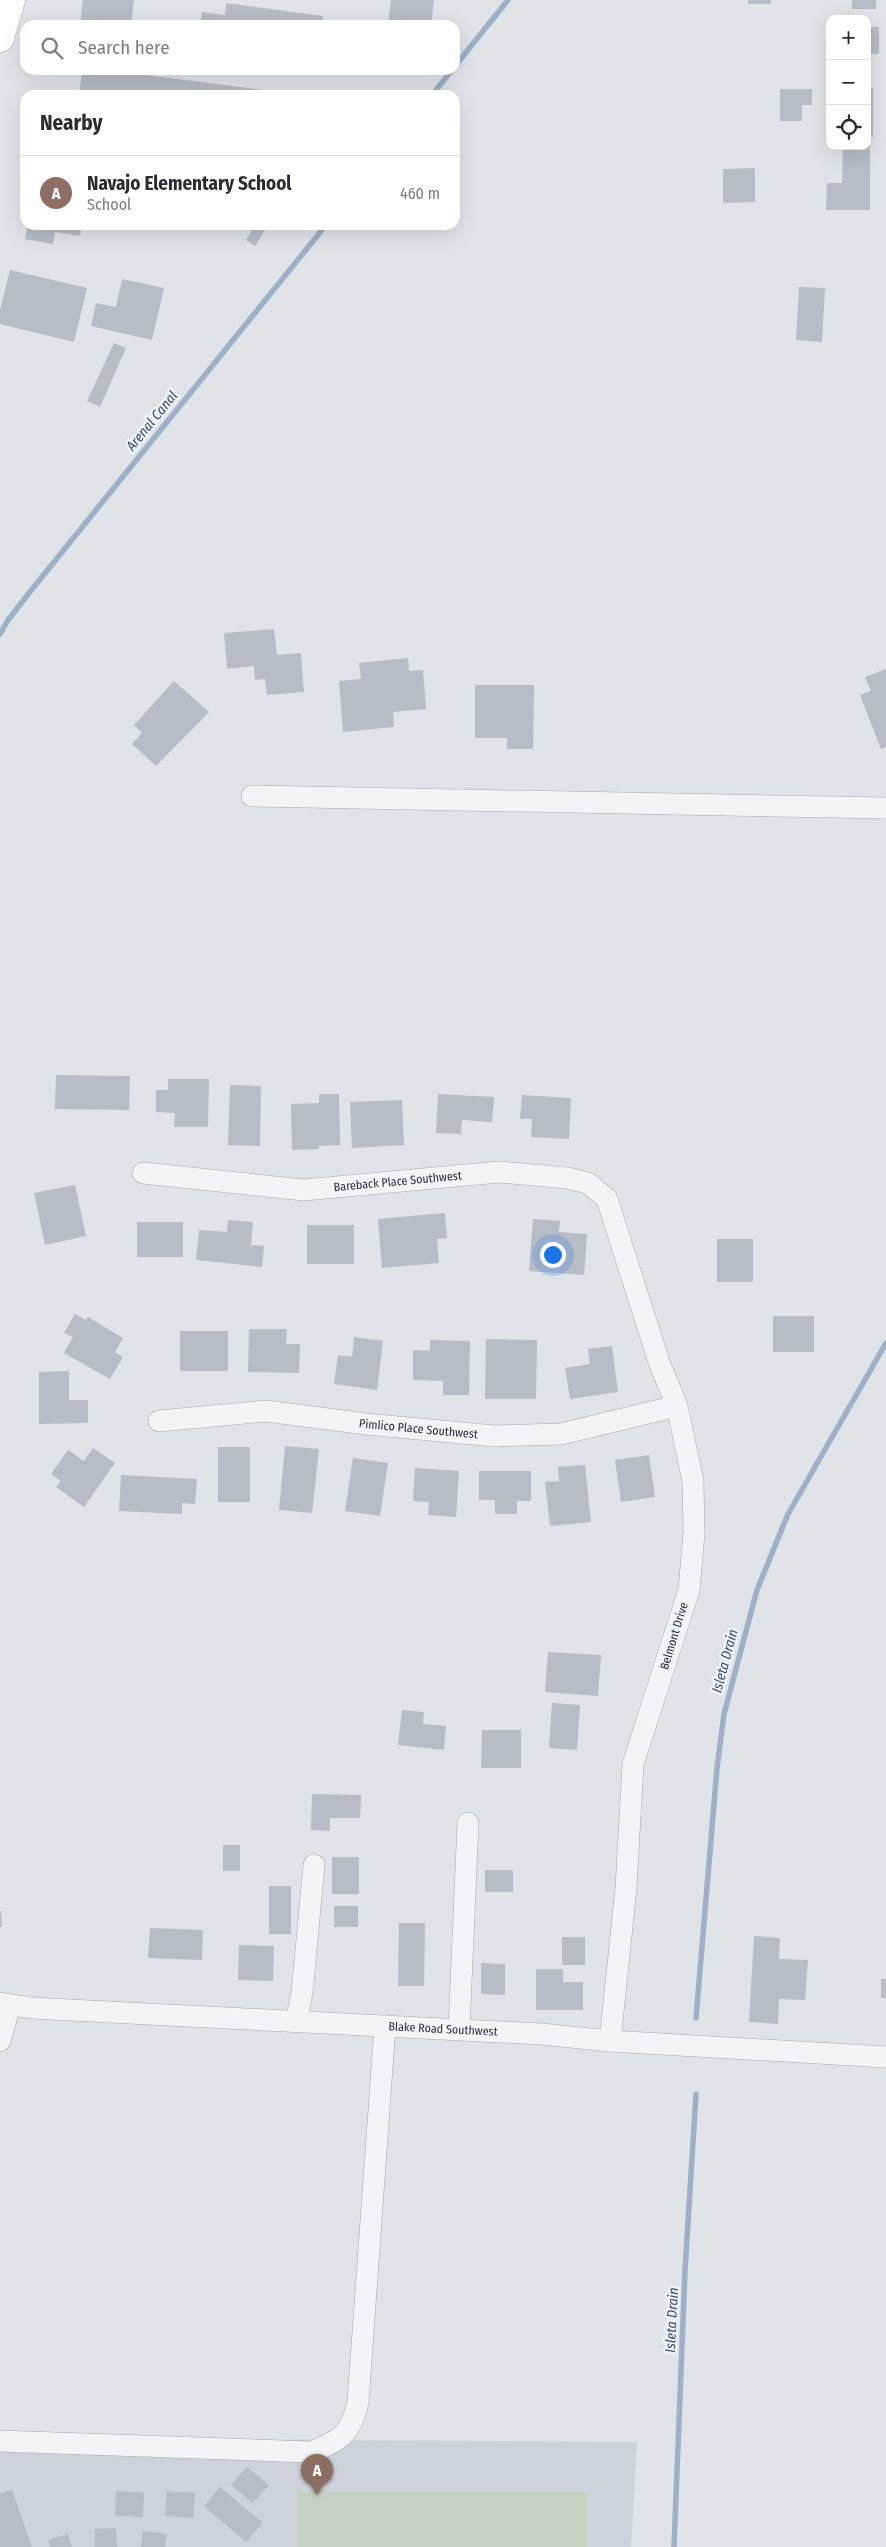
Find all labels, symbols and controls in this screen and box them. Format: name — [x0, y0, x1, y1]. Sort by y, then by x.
map controls — [826, 15, 871, 150]
button: + — [826, 15, 871, 60]
search box — [20, 20, 460, 75]
icon: search — [38, 34, 66, 62]
text: Search here — [78, 36, 170, 59]
button: − — [826, 60, 871, 105]
button: locate — [826, 105, 871, 150]
text: Nearby — [40, 110, 102, 136]
text: Navajo Elementary School — [87, 172, 292, 195]
text: A — [52, 184, 60, 203]
text: 460 m — [400, 184, 440, 203]
text: School — [87, 195, 131, 214]
water label: Arenal Canal — [122, 387, 182, 455]
street label: Bareback Place Southwest — [333, 1168, 462, 1194]
your location — [540, 1242, 566, 1268]
street label: Pimlico Place Southwest — [358, 1416, 479, 1441]
street label: Belmont Drive — [657, 1601, 691, 1671]
water label: Isleta Drain — [708, 1627, 742, 1695]
street label: Blake Road Southwest — [388, 2019, 498, 2039]
water label: Isleta Drain — [662, 2287, 682, 2353]
pin: A — [301, 2454, 333, 2495]

